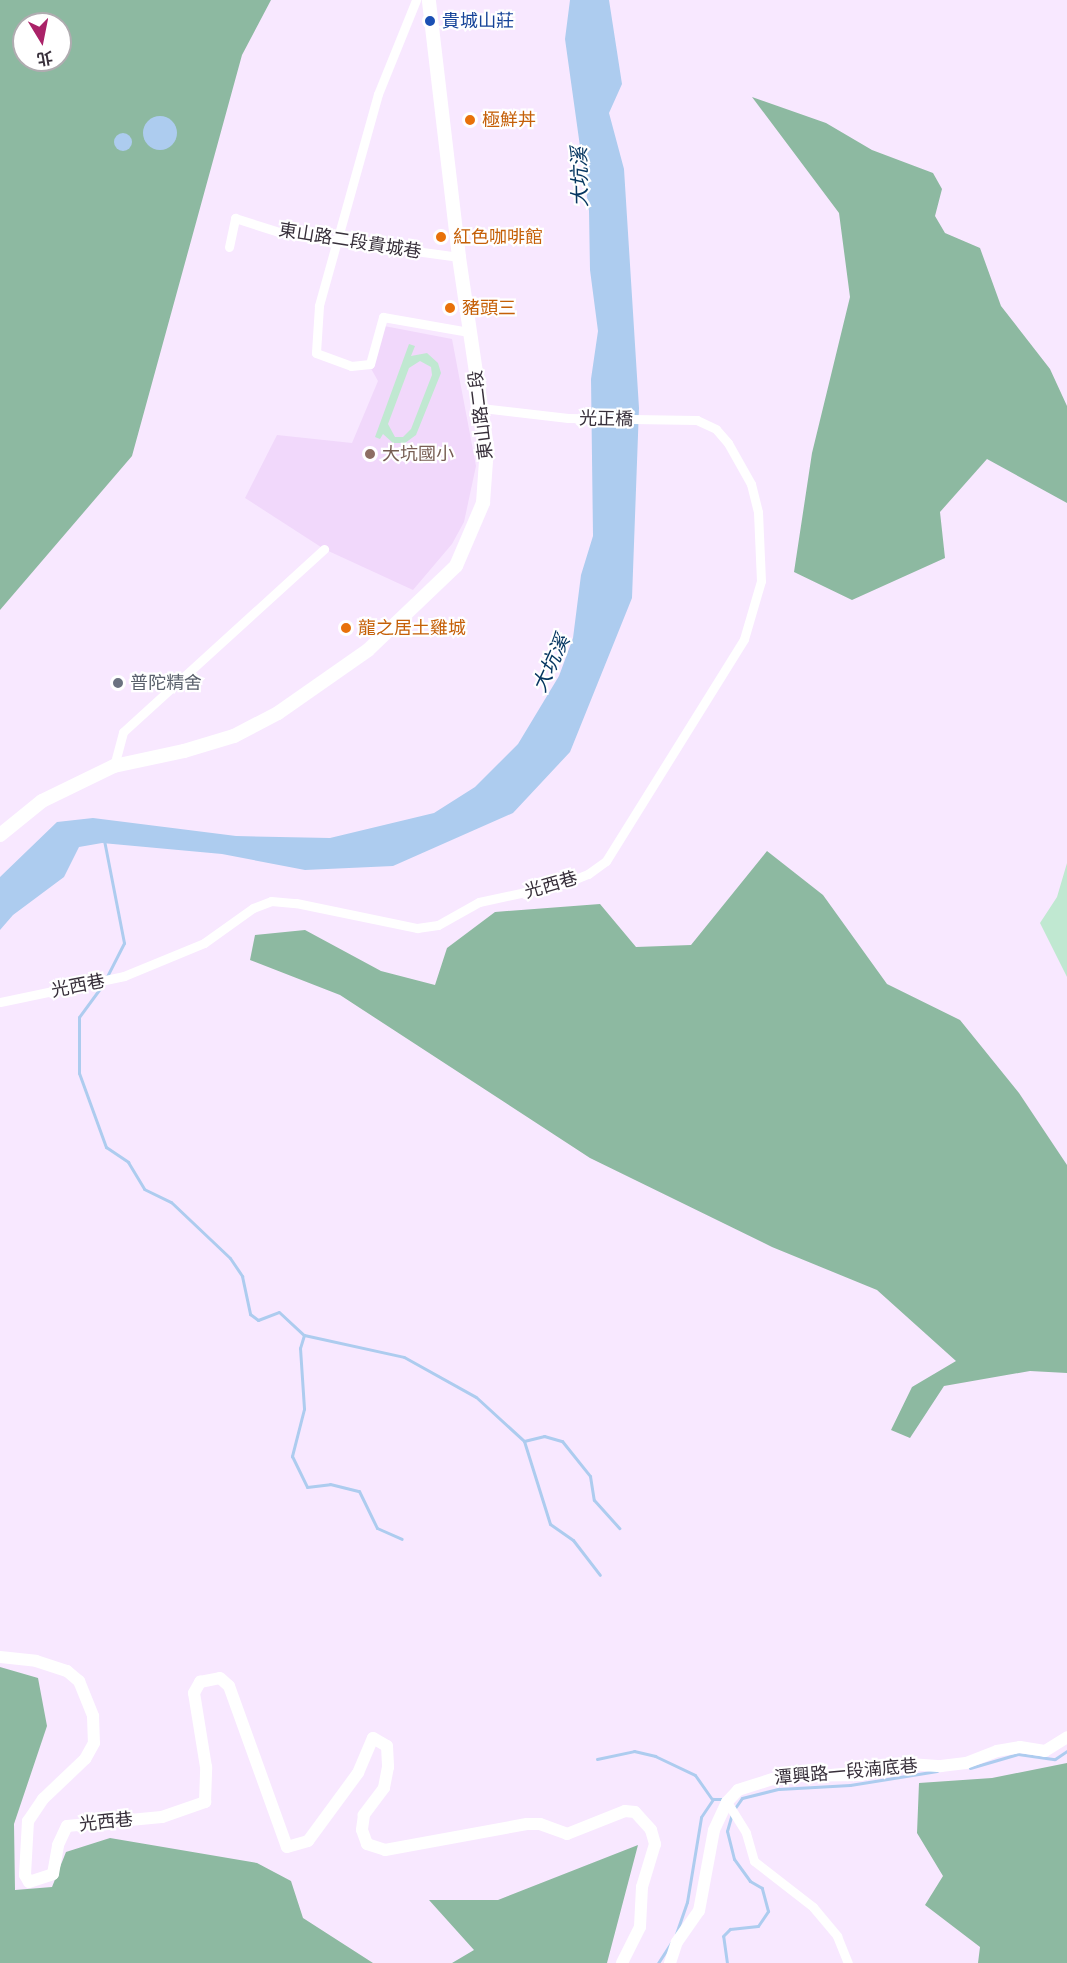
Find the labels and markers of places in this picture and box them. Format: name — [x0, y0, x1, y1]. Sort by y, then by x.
place label: 貴城山莊 — [442, 10, 514, 32]
marker: 貴城山莊 — [423, 14, 437, 28]
place label: 極鮮丼 — [482, 109, 536, 131]
marker: 極鮮丼 — [463, 113, 477, 127]
place label: 紅色咖啡館 — [453, 226, 543, 248]
marker: 紅色咖啡館 — [434, 230, 448, 244]
place label: 豬頭三 — [462, 297, 516, 319]
marker: 豬頭三 — [443, 301, 457, 315]
place label: 大坑國小 — [382, 443, 454, 465]
marker: 大坑國小 — [363, 447, 377, 461]
place label: 龍之居土雞城 — [358, 617, 466, 639]
marker: 龍之居土雞城 — [339, 621, 353, 635]
place label: 普陀精舍 — [130, 672, 202, 694]
marker: 普陀精舍 — [111, 676, 125, 690]

